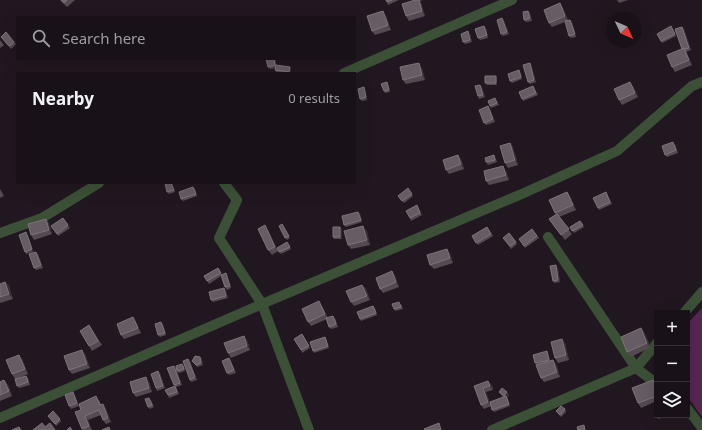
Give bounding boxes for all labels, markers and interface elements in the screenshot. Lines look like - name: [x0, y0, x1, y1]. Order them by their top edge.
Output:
- north arrow: [606, 12, 642, 48]
- search box: [16, 16, 356, 60]
- icon: search: [30, 27, 52, 49]
- text: Search here: [62, 28, 145, 48]
- text: Nearby: [32, 87, 94, 110]
- text: 0 results: [288, 89, 340, 107]
- map controls: [654, 310, 690, 418]
- button: +: [654, 310, 690, 346]
- button: −: [654, 346, 690, 382]
- button: layers: [654, 382, 690, 418]

